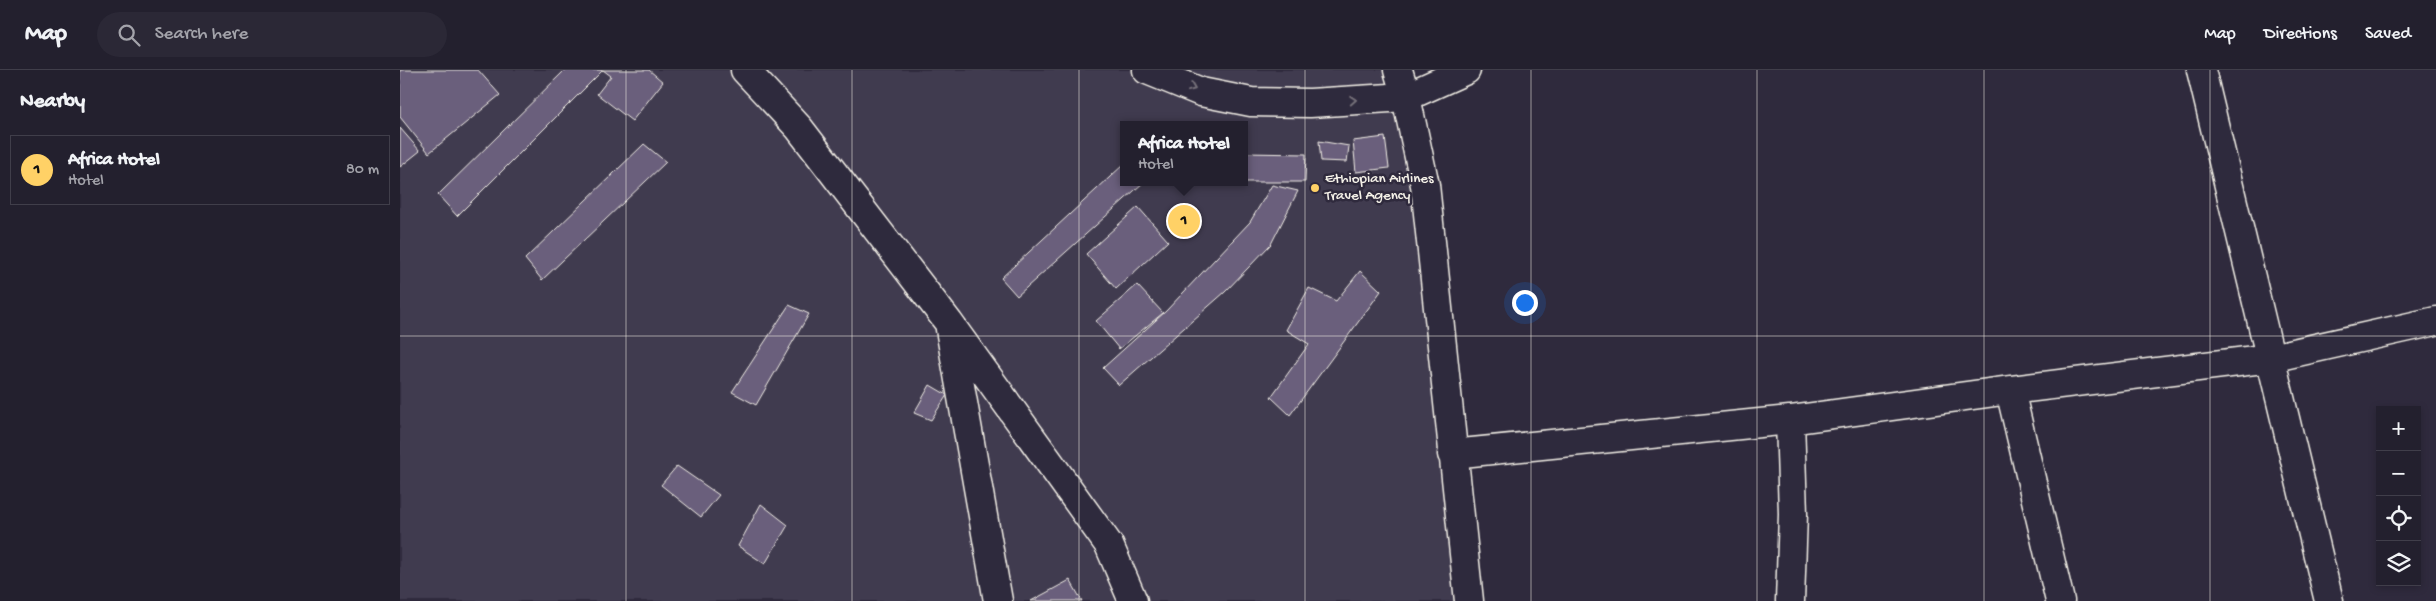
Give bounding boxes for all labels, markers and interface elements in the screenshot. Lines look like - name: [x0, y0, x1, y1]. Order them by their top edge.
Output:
- search box: [97, 12, 447, 57]
- text: Map: [25, 20, 67, 49]
- icon: search: [115, 21, 143, 49]
- text: Search here: [155, 23, 248, 46]
- text: Map: [2204, 24, 2236, 45]
- text: Directions: [2264, 24, 2337, 45]
- text: Saved: [2365, 24, 2411, 45]
- one-way arrow: [1187, 82, 1196, 93]
- text: Nearby: [20, 90, 85, 115]
- one-way arrow: [1349, 95, 1357, 106]
- popup: [1120, 121, 1248, 186]
- text: Africa Hotel: [1138, 133, 1230, 156]
- text: Africa Hotel: [68, 149, 160, 172]
- text: Hotel: [1138, 156, 1174, 175]
- text: 1: [34, 161, 40, 180]
- text: 80 m: [346, 161, 379, 180]
- place label: Ethiopian Airlines Travel Agency: [1324, 170, 1434, 205]
- text: Hotel: [68, 172, 104, 191]
- marker: Ethiopian Airlines Travel Agency: [1309, 182, 1321, 194]
- pin: 1: [1168, 202, 1200, 240]
- your location: [1512, 290, 1538, 316]
- map controls: [2376, 406, 2421, 586]
- button: +: [2376, 406, 2421, 451]
- button: −: [2376, 451, 2421, 496]
- button: locate: [2376, 496, 2421, 541]
- button: layers: [2376, 541, 2421, 586]

